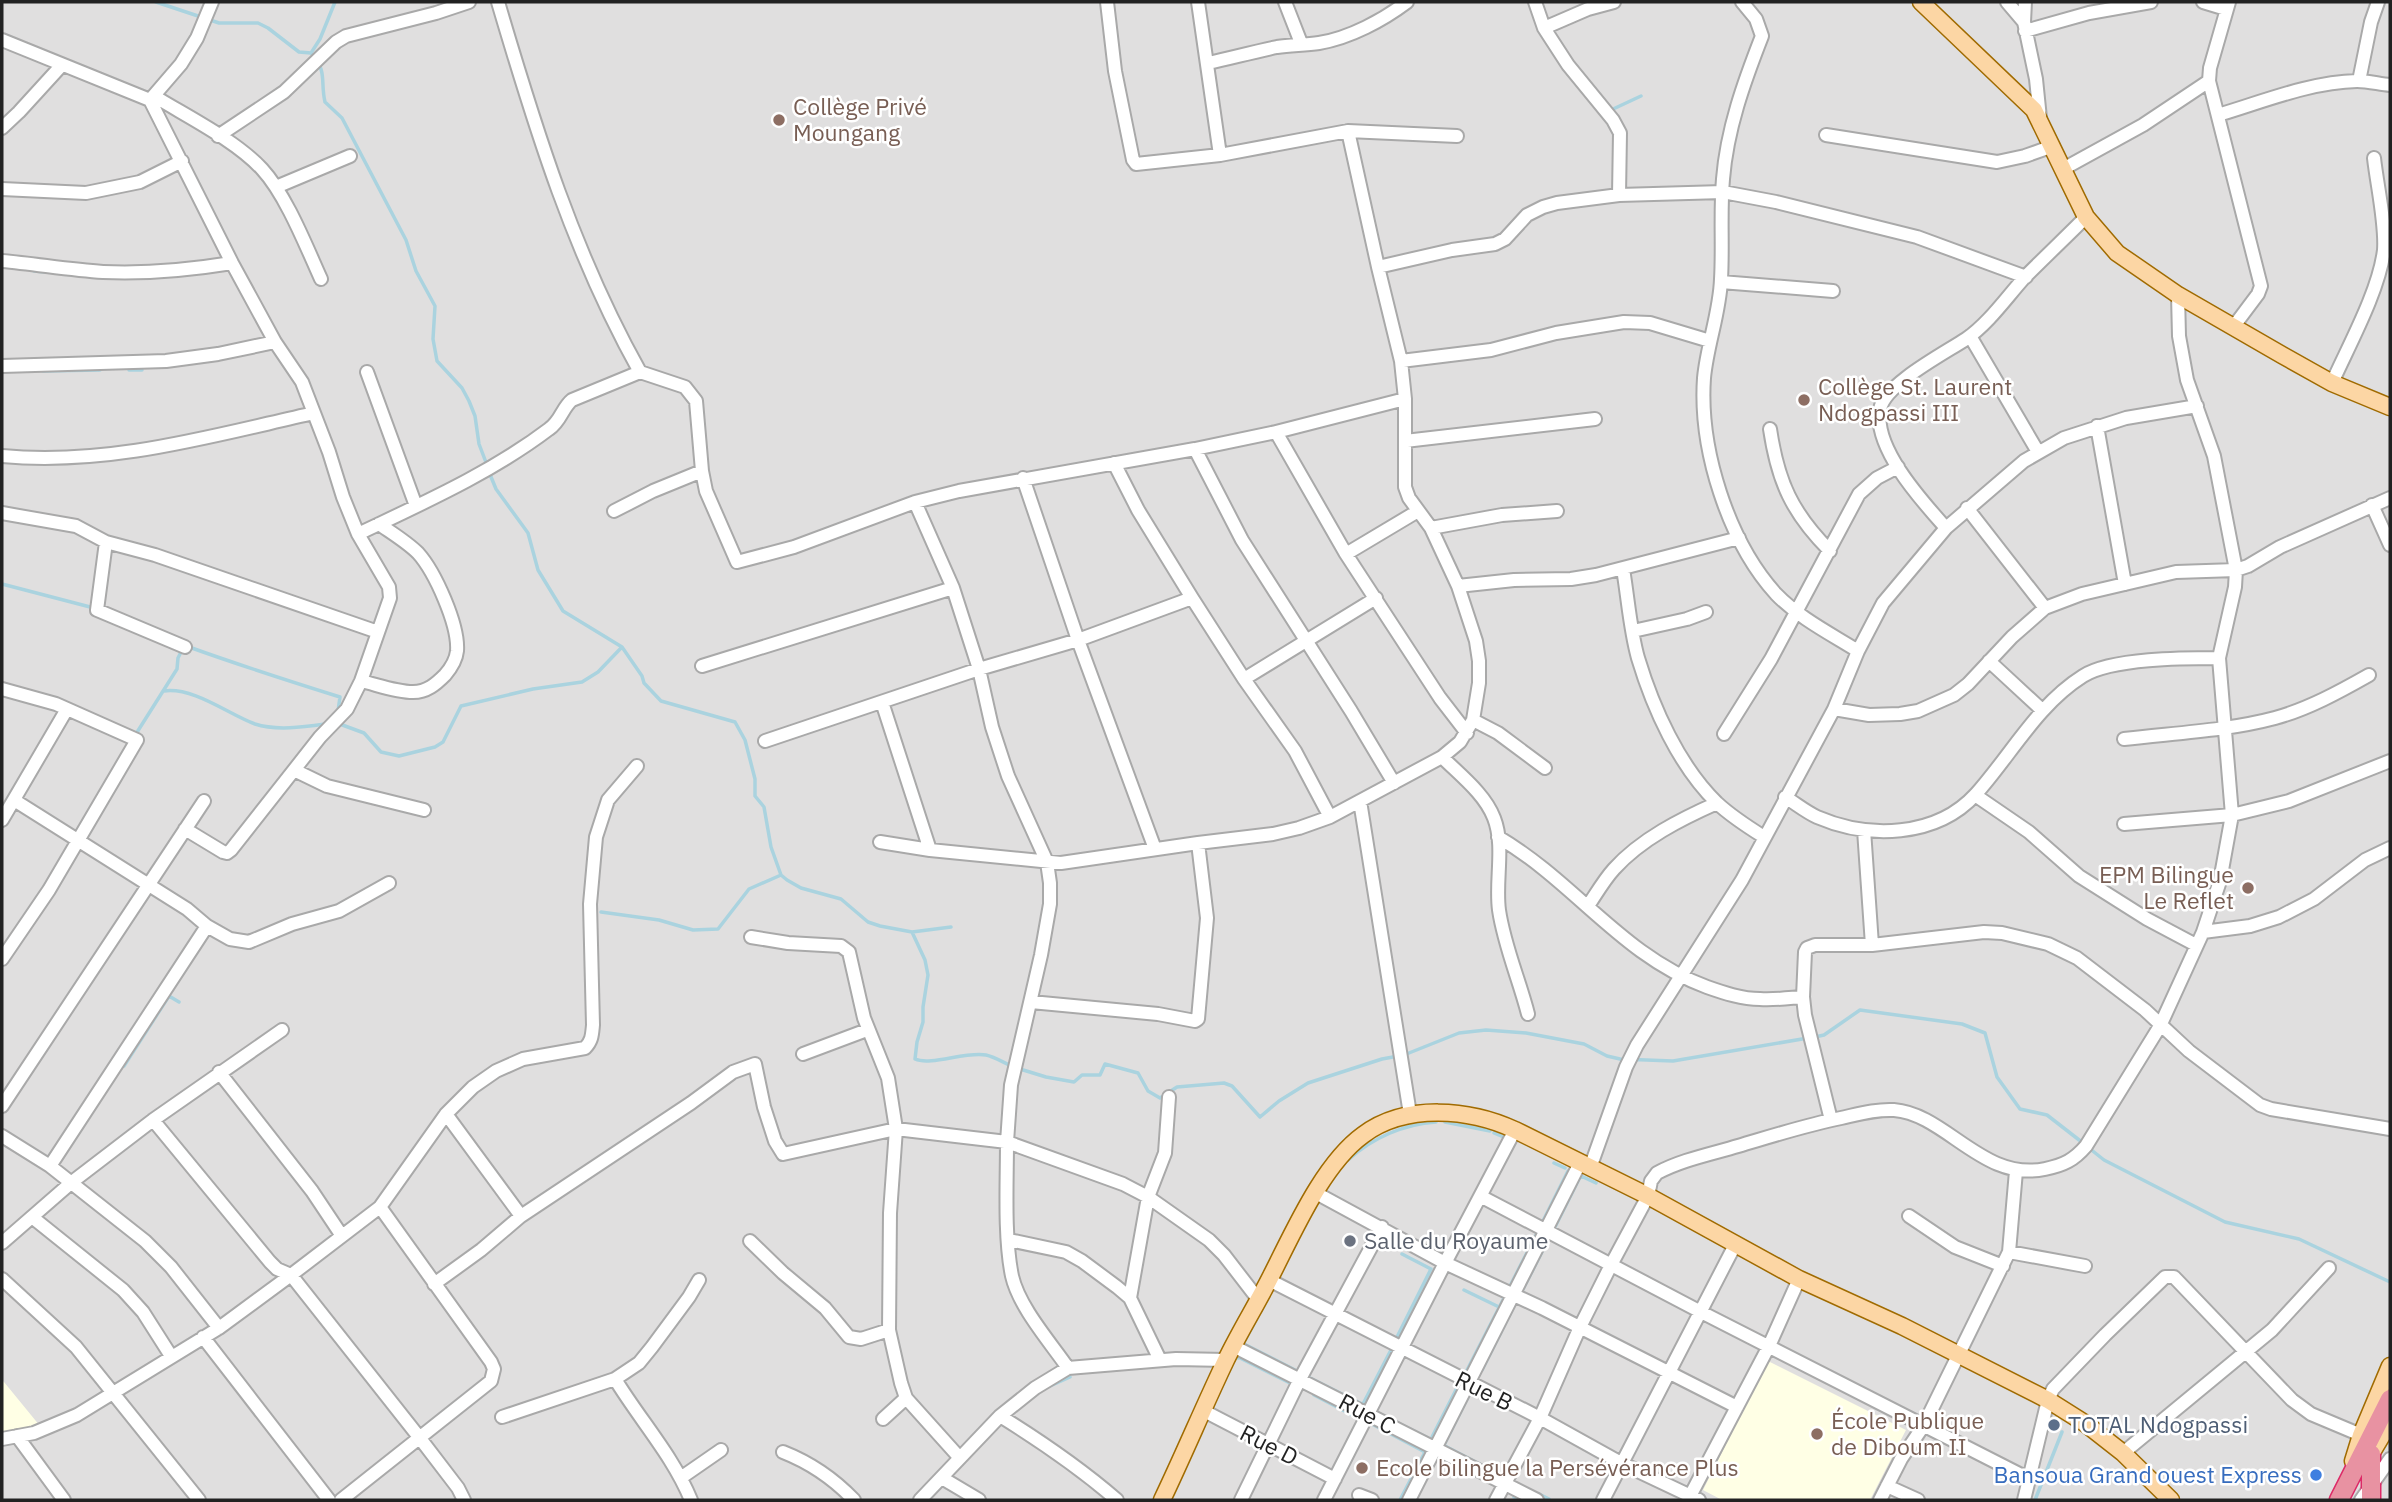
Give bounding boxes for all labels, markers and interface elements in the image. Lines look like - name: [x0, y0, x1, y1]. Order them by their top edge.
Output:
- place label: Collège Privé Moungang: [793, 91, 927, 147]
- marker: Collège Privé Moungang: [771, 112, 787, 128]
- place label: Collège St. Laurent Ndogpassi III: [1818, 371, 2012, 427]
- marker: Collège St. Laurent Ndogpassi III: [1796, 392, 1812, 408]
- place label: EPM Bilingue Le Reflet: [2099, 859, 2234, 915]
- marker: EPM Bilingue Le Reflet: [2240, 880, 2256, 896]
- place label: Salle du Royaume: [1364, 1225, 1548, 1255]
- marker: Salle du Royaume: [1342, 1233, 1358, 1249]
- street label: Rue B: [1451, 1363, 1518, 1417]
- street label: Rue C: [1334, 1386, 1401, 1440]
- place label: École Publique de Diboum II: [1831, 1405, 1984, 1461]
- place label: TOTAL Ndogpassi: [2068, 1409, 2248, 1439]
- street label: Rue D: [1235, 1417, 1304, 1471]
- marker: TOTAL Ndogpassi: [2046, 1417, 2062, 1433]
- marker: École Publique de Diboum II: [1809, 1426, 1825, 1442]
- place label: Ecole bilingue la Persévérance Plus: [1376, 1452, 1739, 1482]
- place label: Bansoua Grand ouest Express: [1994, 1459, 2302, 1489]
- marker: Ecole bilingue la Persévérance Plus: [1354, 1460, 1370, 1476]
- marker: Bansoua Grand ouest Express: [2308, 1467, 2324, 1483]

